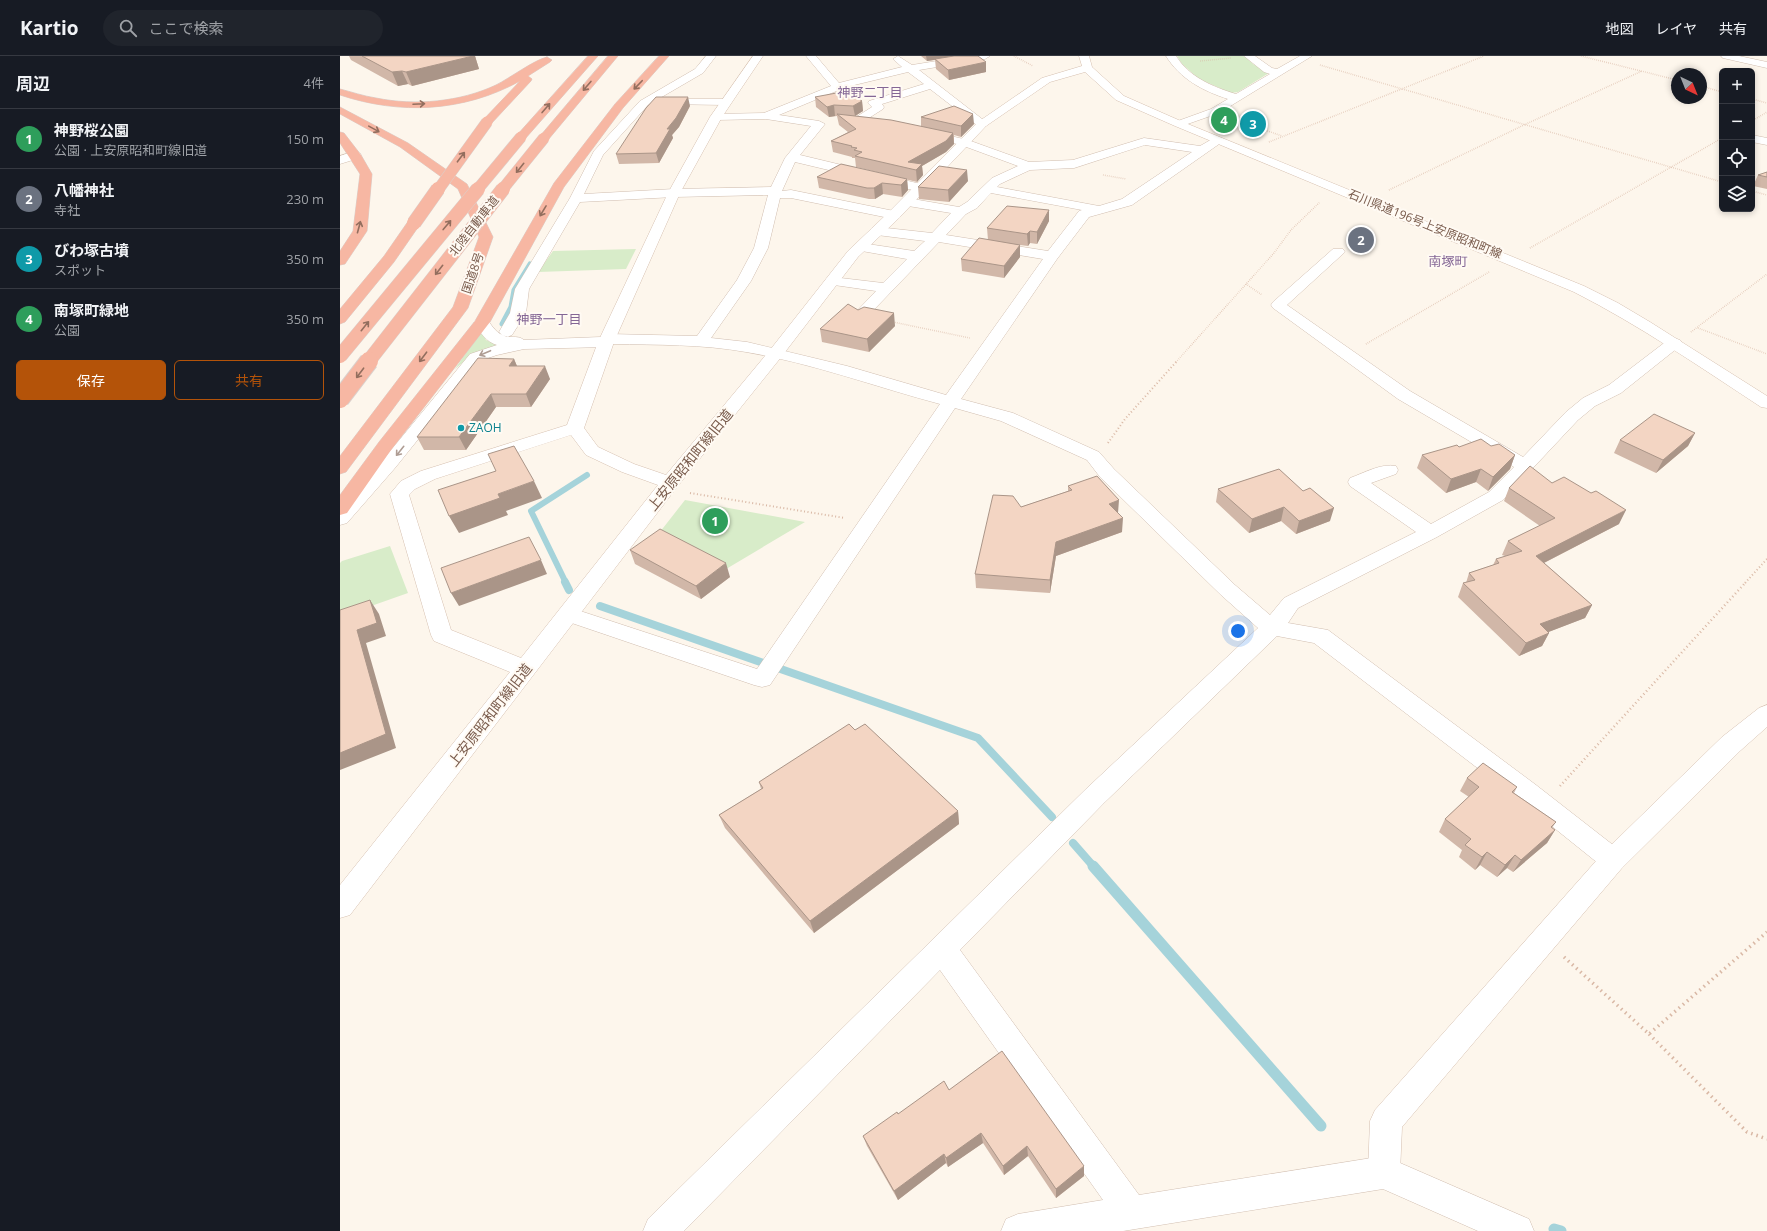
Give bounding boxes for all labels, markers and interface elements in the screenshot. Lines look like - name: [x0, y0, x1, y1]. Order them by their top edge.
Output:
- search box: [103, 10, 383, 46]
- text: Kartio: [20, 15, 79, 41]
- icon: search: [117, 17, 139, 39]
- text: ここで検索: [149, 18, 224, 38]
- text: 地図: [1605, 19, 1633, 38]
- text: レイヤ: [1655, 19, 1697, 38]
- text: 共有: [1719, 19, 1747, 38]
- north arrow: [1671, 68, 1707, 104]
- map controls: [1719, 68, 1755, 212]
- button: +: [1719, 68, 1755, 104]
- text: 周辺: [16, 72, 50, 95]
- text: 4件: [304, 74, 324, 92]
- one-way arrow: [583, 80, 592, 91]
- one-way arrow: [633, 80, 643, 90]
- district label: 神野二丁目: [837, 83, 903, 101]
- one-way arrow: [412, 101, 425, 108]
- one-way arrow: [541, 103, 551, 113]
- button: −: [1719, 104, 1755, 140]
- pin: 4: [1211, 105, 1237, 135]
- pin: 3: [1240, 109, 1266, 139]
- text: 神野桜公園: [54, 120, 129, 140]
- one-way arrow: [368, 125, 380, 133]
- text: 1: [25, 130, 33, 148]
- text: 150 m: [286, 130, 324, 148]
- button: locate: [1719, 140, 1755, 176]
- text: 公園 · 上安原昭和町線旧道: [54, 141, 207, 159]
- one-way arrow: [456, 151, 465, 162]
- one-way arrow: [515, 163, 524, 174]
- button: layers: [1719, 176, 1755, 212]
- text: 八幡神社: [54, 180, 114, 200]
- street label: 石川県道196号上安原昭和町線: [1346, 185, 1505, 262]
- text: 2: [25, 190, 33, 208]
- text: 230 m: [286, 190, 324, 208]
- street label: 北陸自動車道: [445, 192, 502, 259]
- text: 寺社: [54, 201, 80, 219]
- one-way arrow: [539, 205, 547, 216]
- one-way arrow: [442, 220, 451, 231]
- one-way arrow: [356, 221, 363, 234]
- pin: 2: [1348, 225, 1374, 255]
- text: びわ塚古墳: [54, 240, 129, 260]
- text: 3: [25, 250, 33, 268]
- text: 350 m: [286, 250, 324, 268]
- street label: 国道8号: [458, 250, 488, 296]
- district label: 南塚町: [1428, 252, 1468, 270]
- text: スポット: [54, 261, 106, 279]
- one-way arrow: [435, 265, 444, 276]
- text: 南塚町緑地: [54, 300, 129, 320]
- text: 4: [25, 310, 33, 328]
- text: 350 m: [286, 310, 324, 328]
- district label: 神野一丁目: [516, 310, 582, 328]
- text: 公園: [54, 321, 80, 339]
- one-way arrow: [360, 321, 369, 331]
- one-way arrow: [479, 350, 491, 357]
- one-way arrow: [419, 351, 427, 362]
- button: 保存: [16, 360, 166, 400]
- button: 共有: [174, 360, 324, 400]
- one-way arrow: [355, 367, 364, 378]
- street label: 上安原昭和町線旧道: [643, 405, 737, 515]
- place label: ZAOH: [469, 419, 502, 436]
- marker: ZAOH: [456, 423, 466, 433]
- one-way arrow: [396, 445, 405, 456]
- pin: 1: [702, 506, 728, 536]
- your location: [1228, 621, 1248, 641]
- street label: 上安原昭和町線旧道: [443, 659, 536, 770]

